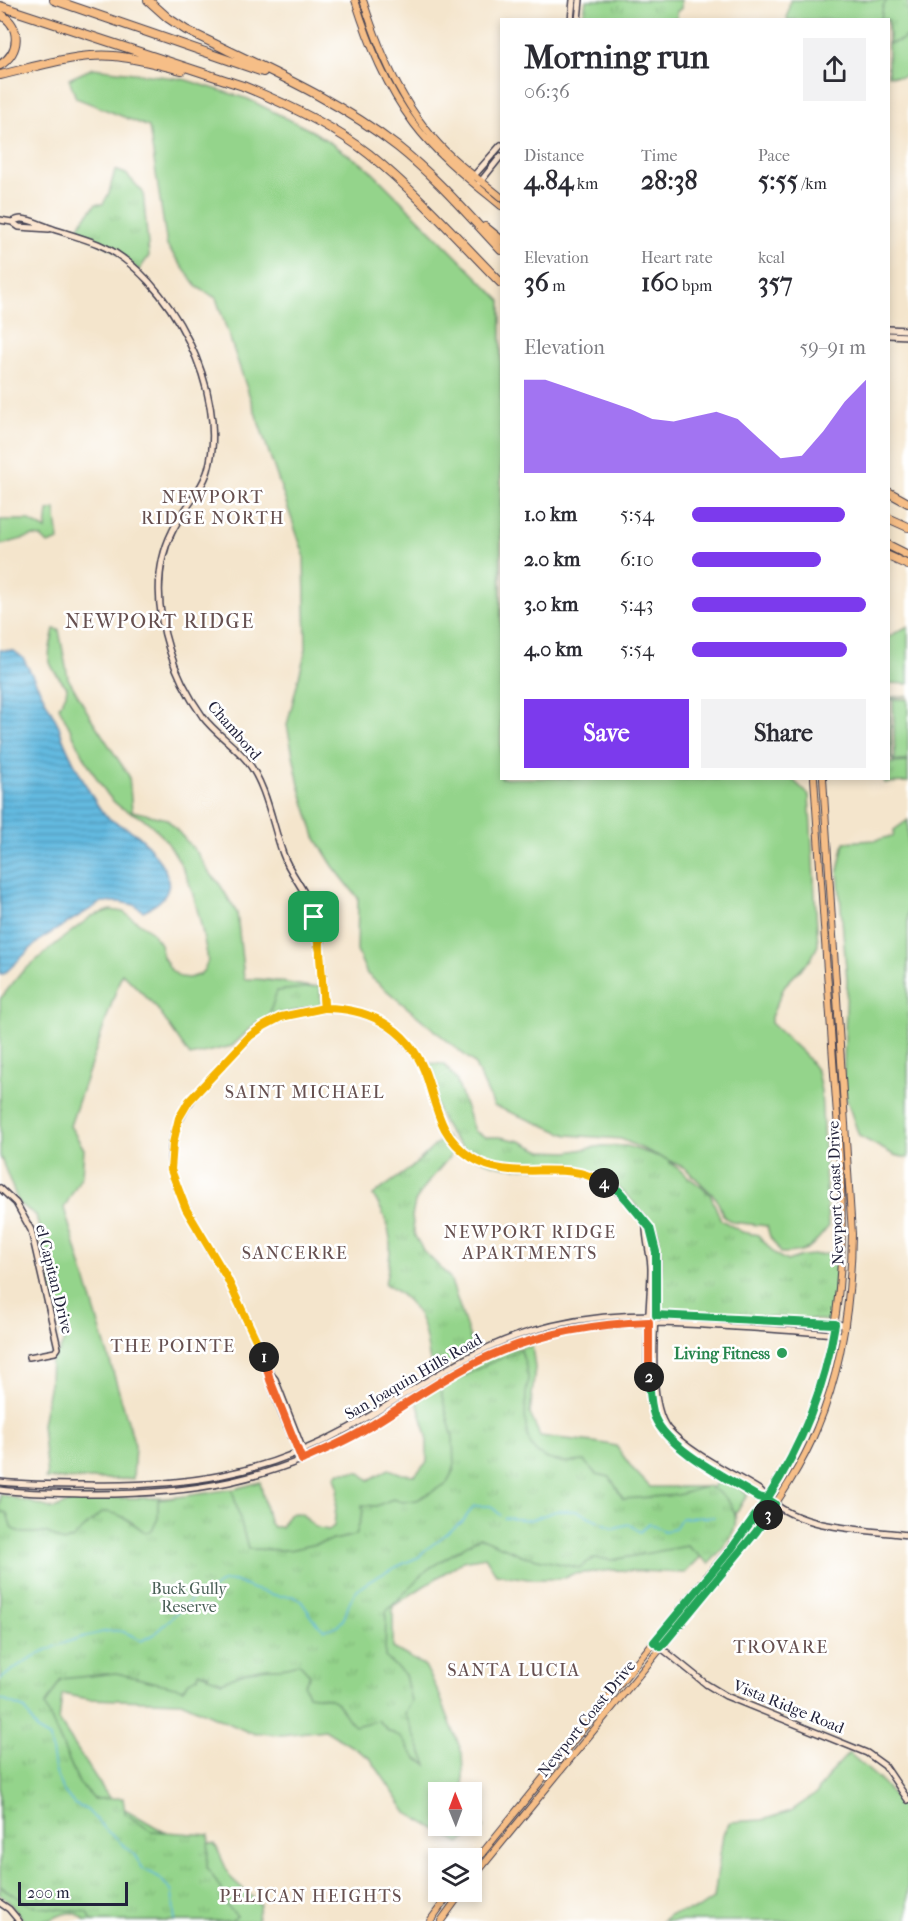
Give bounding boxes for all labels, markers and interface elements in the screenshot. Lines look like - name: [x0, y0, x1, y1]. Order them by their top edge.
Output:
- text: Morning run: [524, 38, 709, 77]
- button: share: [803, 38, 866, 101]
- text: 06:36: [524, 80, 570, 103]
- text: Distance: [524, 146, 584, 165]
- text: Time: [641, 146, 677, 165]
- text: Pace: [758, 146, 790, 165]
- text: 4.84: [524, 165, 573, 196]
- text: 28:38: [641, 165, 697, 196]
- text: 5:55: [758, 165, 798, 196]
- text: km: [573, 174, 598, 193]
- text: /km: [798, 174, 827, 193]
- text: Elevation: [524, 248, 589, 267]
- text: Heart rate: [641, 248, 713, 267]
- text: kcal: [758, 248, 785, 267]
- text: 36: [524, 267, 549, 298]
- text: 160: [641, 267, 679, 298]
- text: 357: [758, 267, 792, 298]
- text: m: [549, 276, 565, 295]
- text: bpm: [679, 276, 712, 295]
- text: Elevation: [524, 336, 605, 359]
- text: 59–91 m: [800, 336, 866, 359]
- district label: NEWPORT RIDGE NORTH: [141, 487, 285, 529]
- text: 1.0 km: [524, 503, 577, 526]
- text: 5:54: [620, 503, 654, 526]
- text: 2.0 km: [524, 548, 580, 571]
- text: 6:10: [620, 548, 654, 571]
- text: 3.0 km: [524, 593, 578, 616]
- text: 5:43: [620, 593, 654, 616]
- district label: NEWPORT RIDGE: [65, 610, 255, 633]
- text: 4.0 km: [524, 638, 582, 661]
- text: 5:54: [620, 638, 654, 661]
- street label: Chambord: [204, 697, 266, 764]
- button: Save: [524, 699, 689, 768]
- button: Share: [701, 699, 866, 768]
- pin: [288, 891, 339, 942]
- icon: arrive: [297, 900, 330, 933]
- district label: SAINT MICHAEL: [225, 1082, 385, 1103]
- street label: Newport Coast Drive: [823, 1120, 848, 1266]
- pin: 4: [589, 1168, 619, 1198]
- text: 4: [599, 1173, 609, 1192]
- street label: el Capitan Drive: [32, 1222, 77, 1336]
- district label: NEWPORT RIDGE APARTMENTS: [444, 1222, 616, 1264]
- district label: SANCERRE: [242, 1243, 348, 1264]
- street label: San Joaquin Hills Road: [341, 1329, 486, 1424]
- district label: THE POINTE: [111, 1336, 235, 1357]
- pin: 1: [249, 1342, 279, 1372]
- place label: Living Fitness: [674, 1344, 770, 1364]
- marker: Living Fitness: [775, 1346, 789, 1360]
- text: 1: [261, 1347, 267, 1366]
- pin: 2: [634, 1362, 664, 1392]
- text: 2: [645, 1367, 653, 1386]
- pin: 3: [753, 1500, 783, 1530]
- text: 3: [765, 1505, 771, 1524]
- park label: Buck Gully Reserve: [151, 1579, 227, 1616]
- district label: TROVARE: [733, 1637, 829, 1658]
- street label: Newport Coast Drive: [533, 1656, 639, 1781]
- district label: SANTA LUCIA: [447, 1660, 581, 1681]
- street label: Vista Ridge Road: [730, 1675, 847, 1737]
- north arrow: [428, 1782, 482, 1836]
- map controls: [428, 1782, 482, 1902]
- button: layers: [428, 1848, 482, 1902]
- scale bar: [18, 1879, 128, 1906]
- text: 200 m: [27, 1883, 70, 1902]
- district label: PELICAN HEIGHTS: [219, 1886, 403, 1907]

